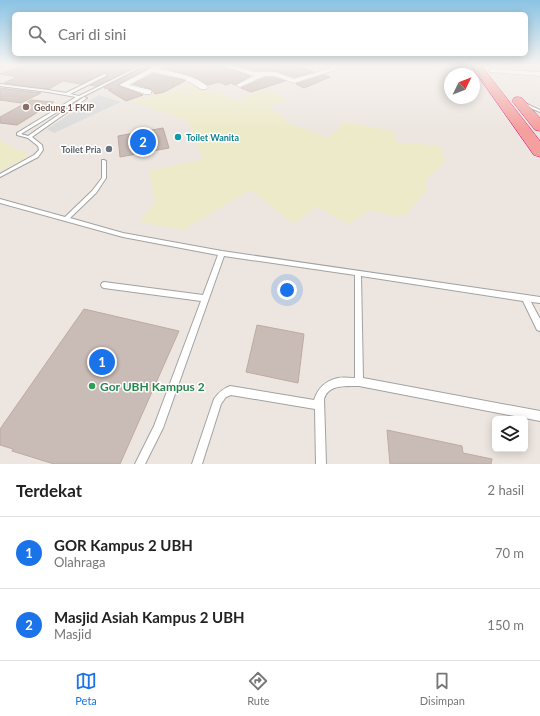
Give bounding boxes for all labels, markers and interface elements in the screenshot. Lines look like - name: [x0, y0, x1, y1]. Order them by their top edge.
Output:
- search box: [12, 12, 528, 56]
- icon: search: [26, 23, 48, 45]
- text: Cari di sini: [58, 25, 126, 43]
- north arrow: [444, 68, 480, 104]
- marker: Gedung 1 FKIP: [21, 102, 31, 112]
- place label: Gedung 1 FKIP: [34, 102, 95, 113]
- pin: 2: [130, 127, 156, 157]
- marker: Toilet Wanita: [173, 132, 183, 142]
- place label: Toilet Wanita: [186, 132, 239, 143]
- place label: Toilet Pria: [61, 144, 101, 155]
- marker: Toilet Pria: [104, 144, 114, 154]
- your location: [277, 280, 297, 300]
- pin: 1: [89, 347, 115, 377]
- place label: Gor UBH Kampus 2: [100, 379, 205, 394]
- marker: Gor UBH Kampus 2: [87, 381, 97, 391]
- map controls: [492, 416, 528, 452]
- button: layers: [492, 416, 528, 452]
- text: Terdekat: [16, 480, 82, 501]
- text: 2 hasil: [488, 482, 524, 498]
- text: GOR Kampus 2 UBH: [54, 536, 193, 554]
- text: 1: [25, 545, 33, 561]
- text: 70 m: [495, 545, 524, 561]
- text: Olahraga: [54, 554, 105, 570]
- text: Masjid Asiah Kampus 2 UBH: [54, 608, 245, 626]
- text: 2: [25, 617, 33, 633]
- text: 150 m: [487, 617, 524, 633]
- text: Masjid: [54, 626, 92, 642]
- tab: Peta: [75, 670, 97, 707]
- tab: Rute: [247, 670, 270, 707]
- tab: Disimpan: [420, 670, 465, 707]

